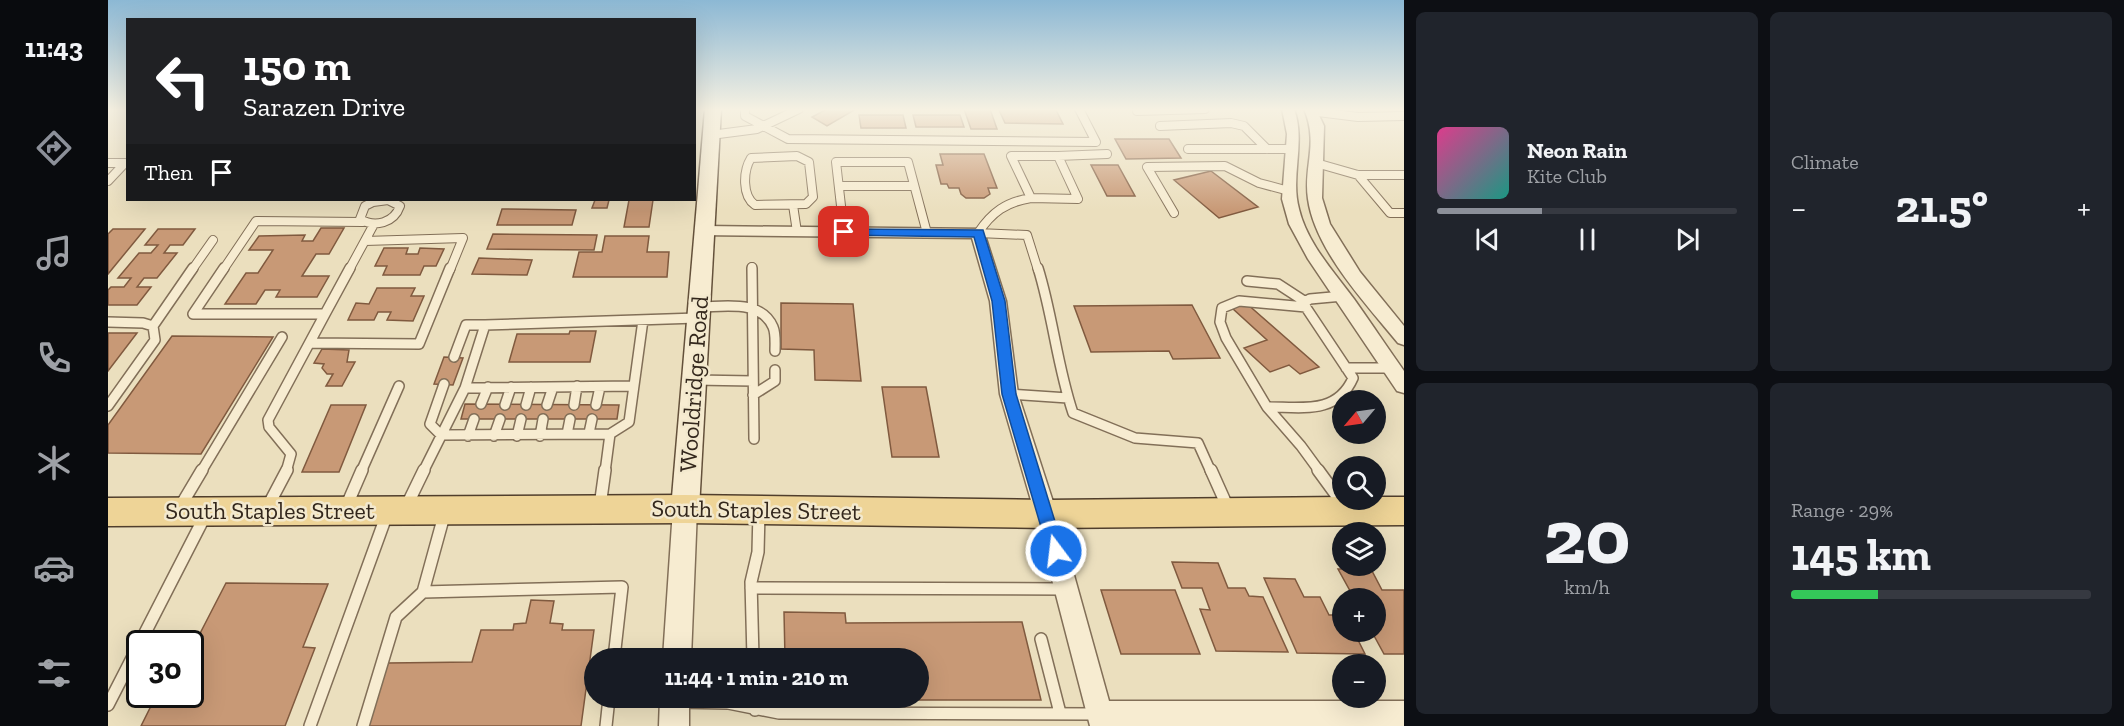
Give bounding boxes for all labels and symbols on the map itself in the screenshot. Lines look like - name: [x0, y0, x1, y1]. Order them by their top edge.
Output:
- pin: [818, 206, 869, 257]
- street label: Wooldridge Road: [673, 295, 714, 473]
- north arrow: [1332, 390, 1386, 444]
- street label: South Staples Street: [651, 493, 861, 526]
- street label: South Staples Street: [165, 496, 375, 525]
- position arrow: [1024, 519, 1088, 583]
- speed limit sign: 30: [126, 630, 204, 708]

